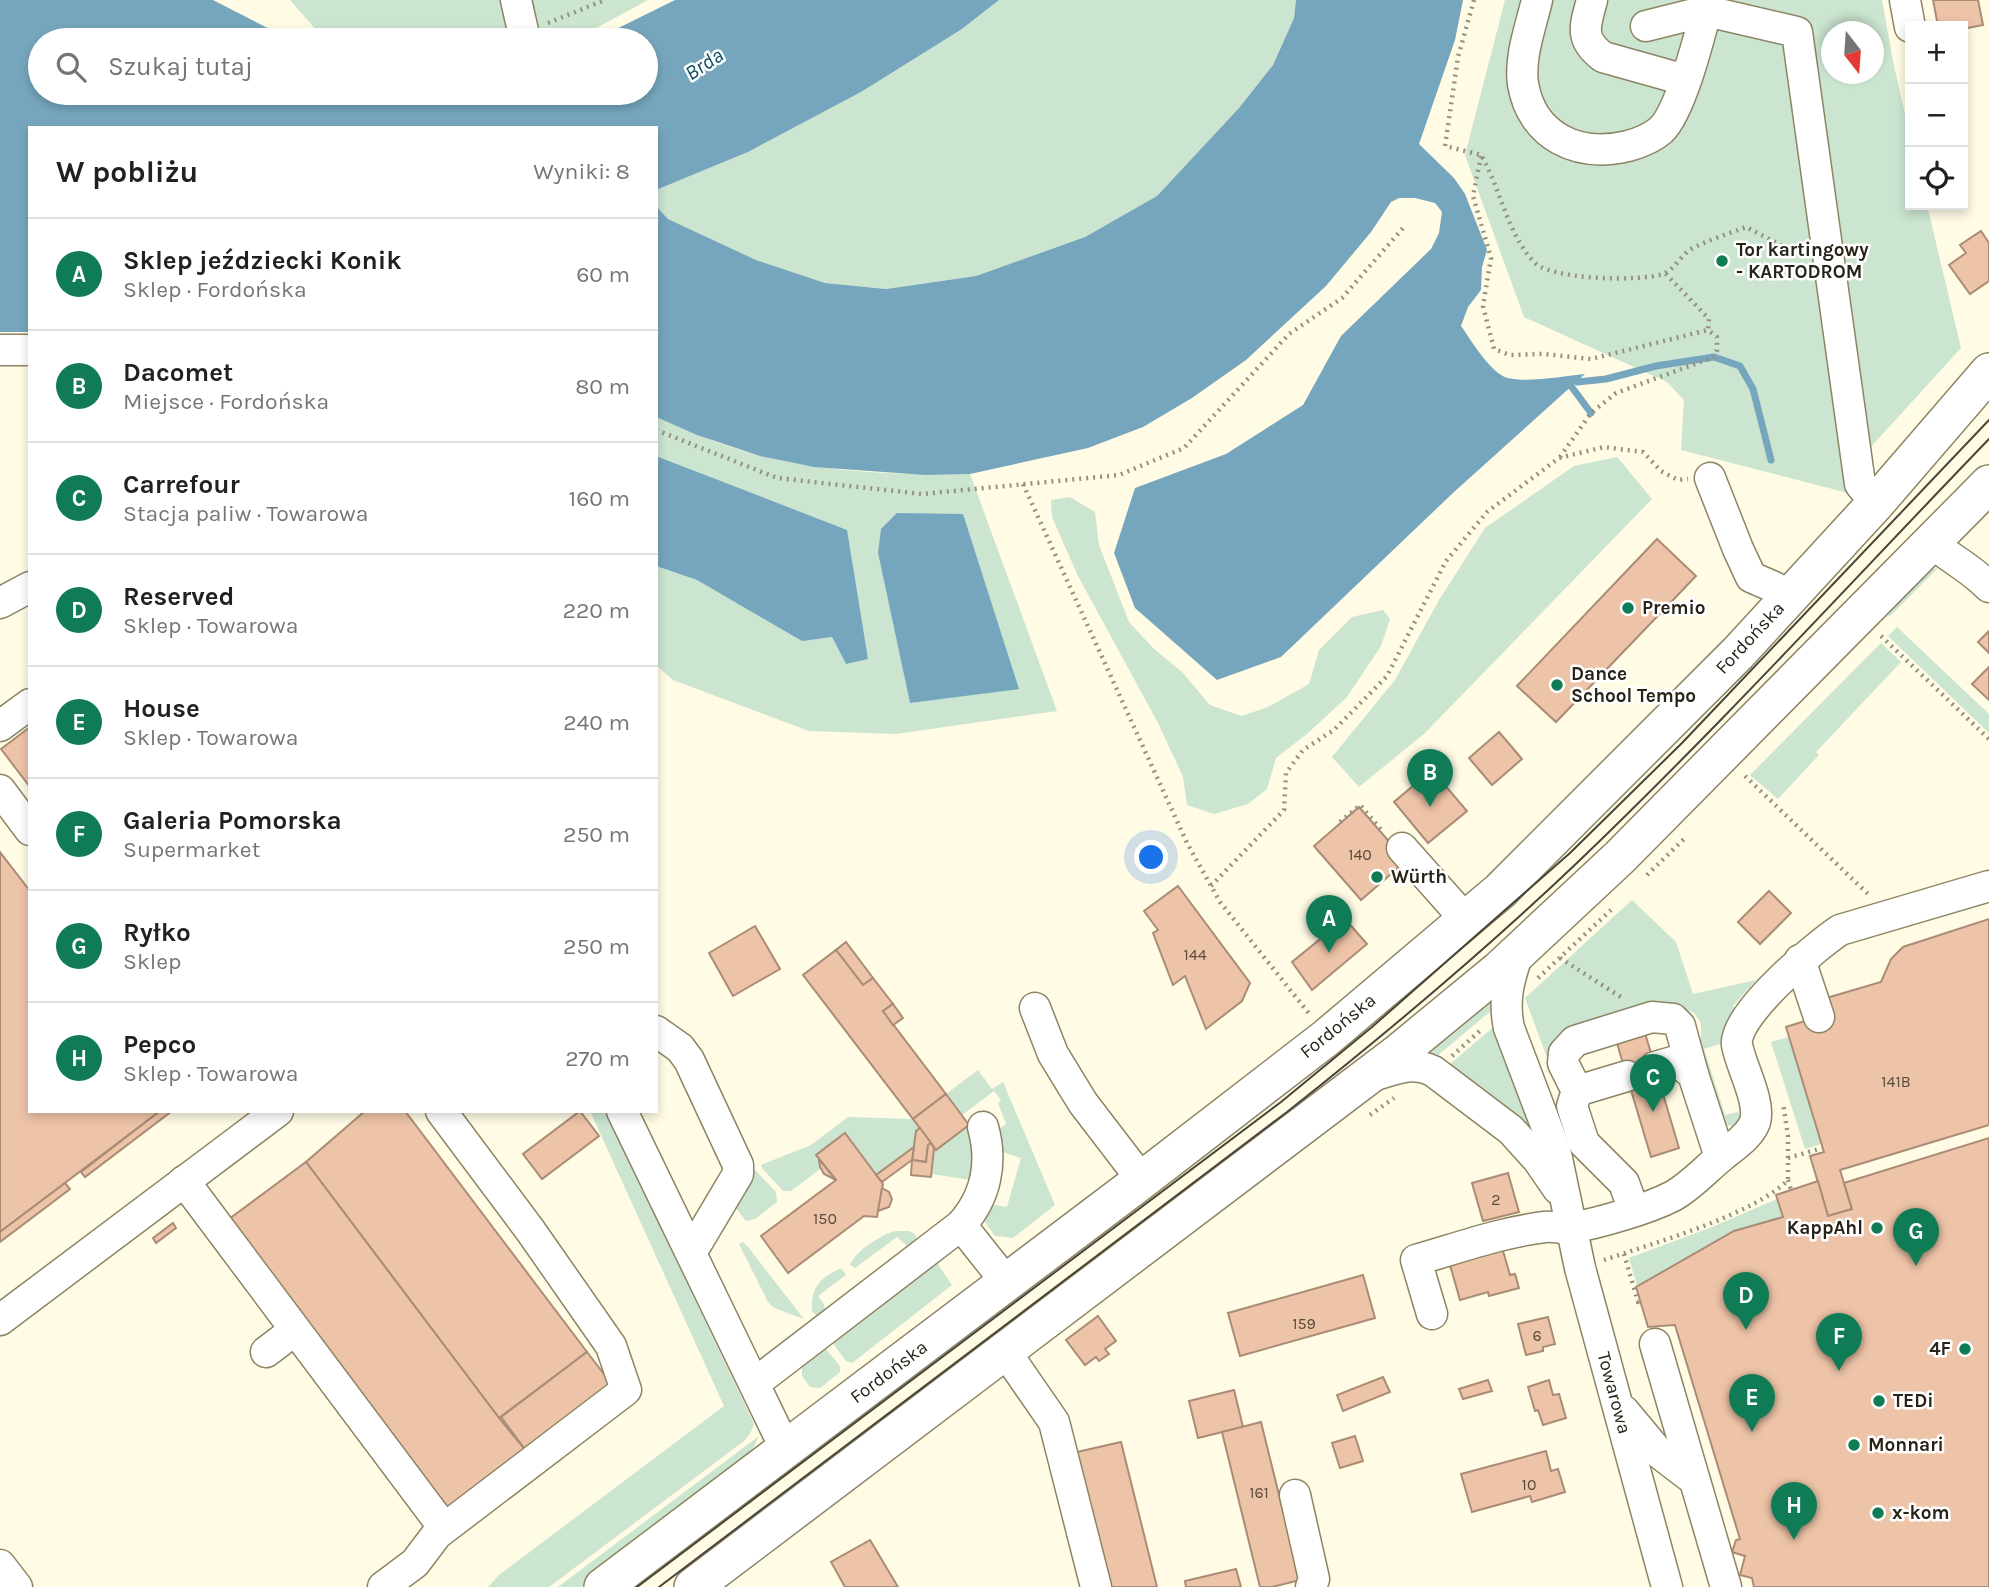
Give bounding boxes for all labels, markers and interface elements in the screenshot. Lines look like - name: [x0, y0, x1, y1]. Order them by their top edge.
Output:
- north arrow: [1821, 21, 1884, 84]
- map controls: [1905, 21, 1968, 210]
- button: +: [1905, 21, 1968, 84]
- search box: [28, 28, 658, 105]
- water label: Brda: [680, 43, 728, 85]
- icon: search: [52, 48, 90, 86]
- text: Szukaj tutaj: [108, 51, 253, 82]
- button: −: [1905, 84, 1968, 147]
- button: locate: [1905, 147, 1968, 210]
- text: W pobliżu: [56, 154, 198, 190]
- text: Wyniki: 8: [533, 158, 630, 185]
- place label: Tor kartingowy - KARTODROM: [1736, 239, 1869, 283]
- text: Sklep jeździecki Konik: [123, 245, 402, 276]
- marker: Tor kartingowy - KARTODROM: [1714, 253, 1730, 269]
- text: A: [72, 261, 86, 288]
- text: 60 m: [576, 261, 630, 288]
- text: Sklep · Fordońska: [123, 276, 307, 303]
- text: Dacomet: [123, 357, 233, 388]
- text: B: [72, 373, 86, 400]
- text: 80 m: [575, 373, 630, 400]
- text: Miejsce · Fordońska: [123, 388, 329, 415]
- text: Carrefour: [123, 469, 240, 500]
- text: C: [72, 485, 86, 512]
- text: 160 m: [569, 485, 630, 512]
- text: Stacja paliw · Towarowa: [123, 500, 368, 527]
- text: Reserved: [123, 581, 234, 612]
- text: D: [71, 597, 87, 624]
- text: 220 m: [563, 597, 630, 624]
- place label: Premio: [1642, 597, 1706, 619]
- street label: Fordońska: [1711, 597, 1789, 679]
- marker: Premio: [1620, 600, 1636, 616]
- text: Sklep · Towarowa: [123, 612, 298, 639]
- place label: Dance School Tempo: [1571, 663, 1696, 707]
- marker: Dance School Tempo: [1549, 677, 1565, 693]
- text: House: [123, 693, 200, 724]
- text: E: [72, 709, 86, 736]
- text: 240 m: [563, 709, 630, 736]
- text: Sklep · Towarowa: [123, 724, 298, 751]
- pin: B: [1407, 749, 1453, 807]
- text: Galeria Pomorska: [123, 805, 342, 836]
- text: F: [73, 821, 85, 848]
- text: 250 m: [563, 821, 630, 848]
- text: Supermarket: [123, 836, 260, 863]
- your location: [1134, 840, 1168, 874]
- house number: 140: [1348, 845, 1372, 864]
- place label: Würth: [1391, 866, 1447, 888]
- marker: Würth: [1369, 869, 1385, 885]
- pin: A: [1306, 895, 1352, 953]
- text: Ryłko: [123, 917, 191, 948]
- text: G: [71, 933, 87, 960]
- text: 250 m: [563, 933, 630, 960]
- house number: 144: [1183, 945, 1207, 964]
- text: Sklep: [123, 948, 182, 975]
- street label: Fordońska: [1296, 989, 1380, 1063]
- text: Pepco: [123, 1029, 196, 1060]
- text: H: [71, 1045, 87, 1072]
- text: 270 m: [565, 1045, 630, 1072]
- pin: C: [1630, 1054, 1676, 1112]
- text: Sklep · Towarowa: [123, 1060, 298, 1087]
- house number: 141B: [1881, 1072, 1911, 1091]
- house number: 2: [1491, 1190, 1501, 1209]
- pin: G: [1893, 1208, 1939, 1266]
- house number: 150: [813, 1209, 837, 1228]
- place label: KappAhl: [1787, 1217, 1863, 1239]
- marker: KappAhl: [1869, 1220, 1885, 1236]
- pin: D: [1723, 1272, 1769, 1330]
- pin: F: [1816, 1313, 1862, 1371]
- house number: 159: [1292, 1314, 1316, 1333]
- house number: 6: [1532, 1326, 1542, 1345]
- street label: Fordońska: [846, 1336, 932, 1408]
- place label: 4F: [1929, 1338, 1951, 1360]
- marker: 4F: [1957, 1341, 1973, 1357]
- street label: Towarowa: [1592, 1350, 1636, 1436]
- pin: E: [1729, 1374, 1775, 1432]
- place label: TEDi: [1893, 1390, 1934, 1412]
- marker: TEDi: [1871, 1393, 1887, 1409]
- place label: Monnari: [1868, 1434, 1944, 1456]
- marker: Monnari: [1846, 1437, 1862, 1453]
- house number: 10: [1522, 1475, 1536, 1494]
- pin: H: [1771, 1482, 1817, 1540]
- house number: 161: [1249, 1483, 1269, 1502]
- place label: x-kom: [1892, 1502, 1950, 1524]
- marker: x-kom: [1870, 1505, 1886, 1521]

